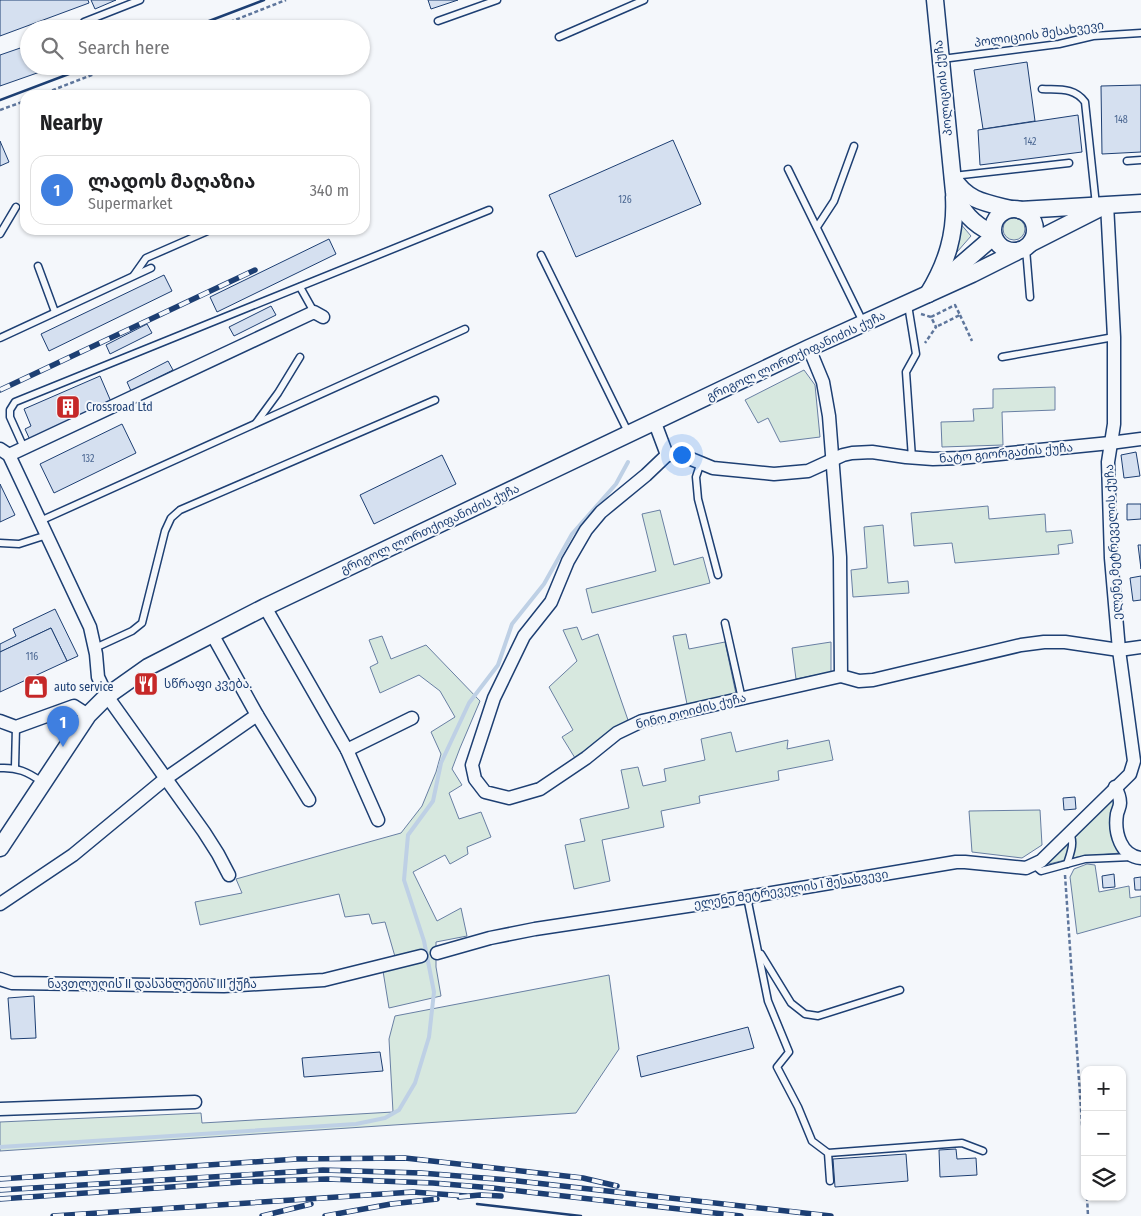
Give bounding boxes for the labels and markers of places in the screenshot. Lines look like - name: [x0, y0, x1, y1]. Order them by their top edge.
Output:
- building icon: Crossroad Ltd: [55, 394, 81, 420]
- place label: Crossroad Ltd: [86, 400, 153, 414]
- restaurant icon: სწრაფი კვება.: [133, 671, 159, 697]
- shop icon: auto service: [23, 674, 49, 700]
- place label: სწრაფი კვება.: [164, 677, 252, 691]
- place label: auto service: [54, 680, 114, 694]
- pin: 1: [47, 706, 79, 747]

